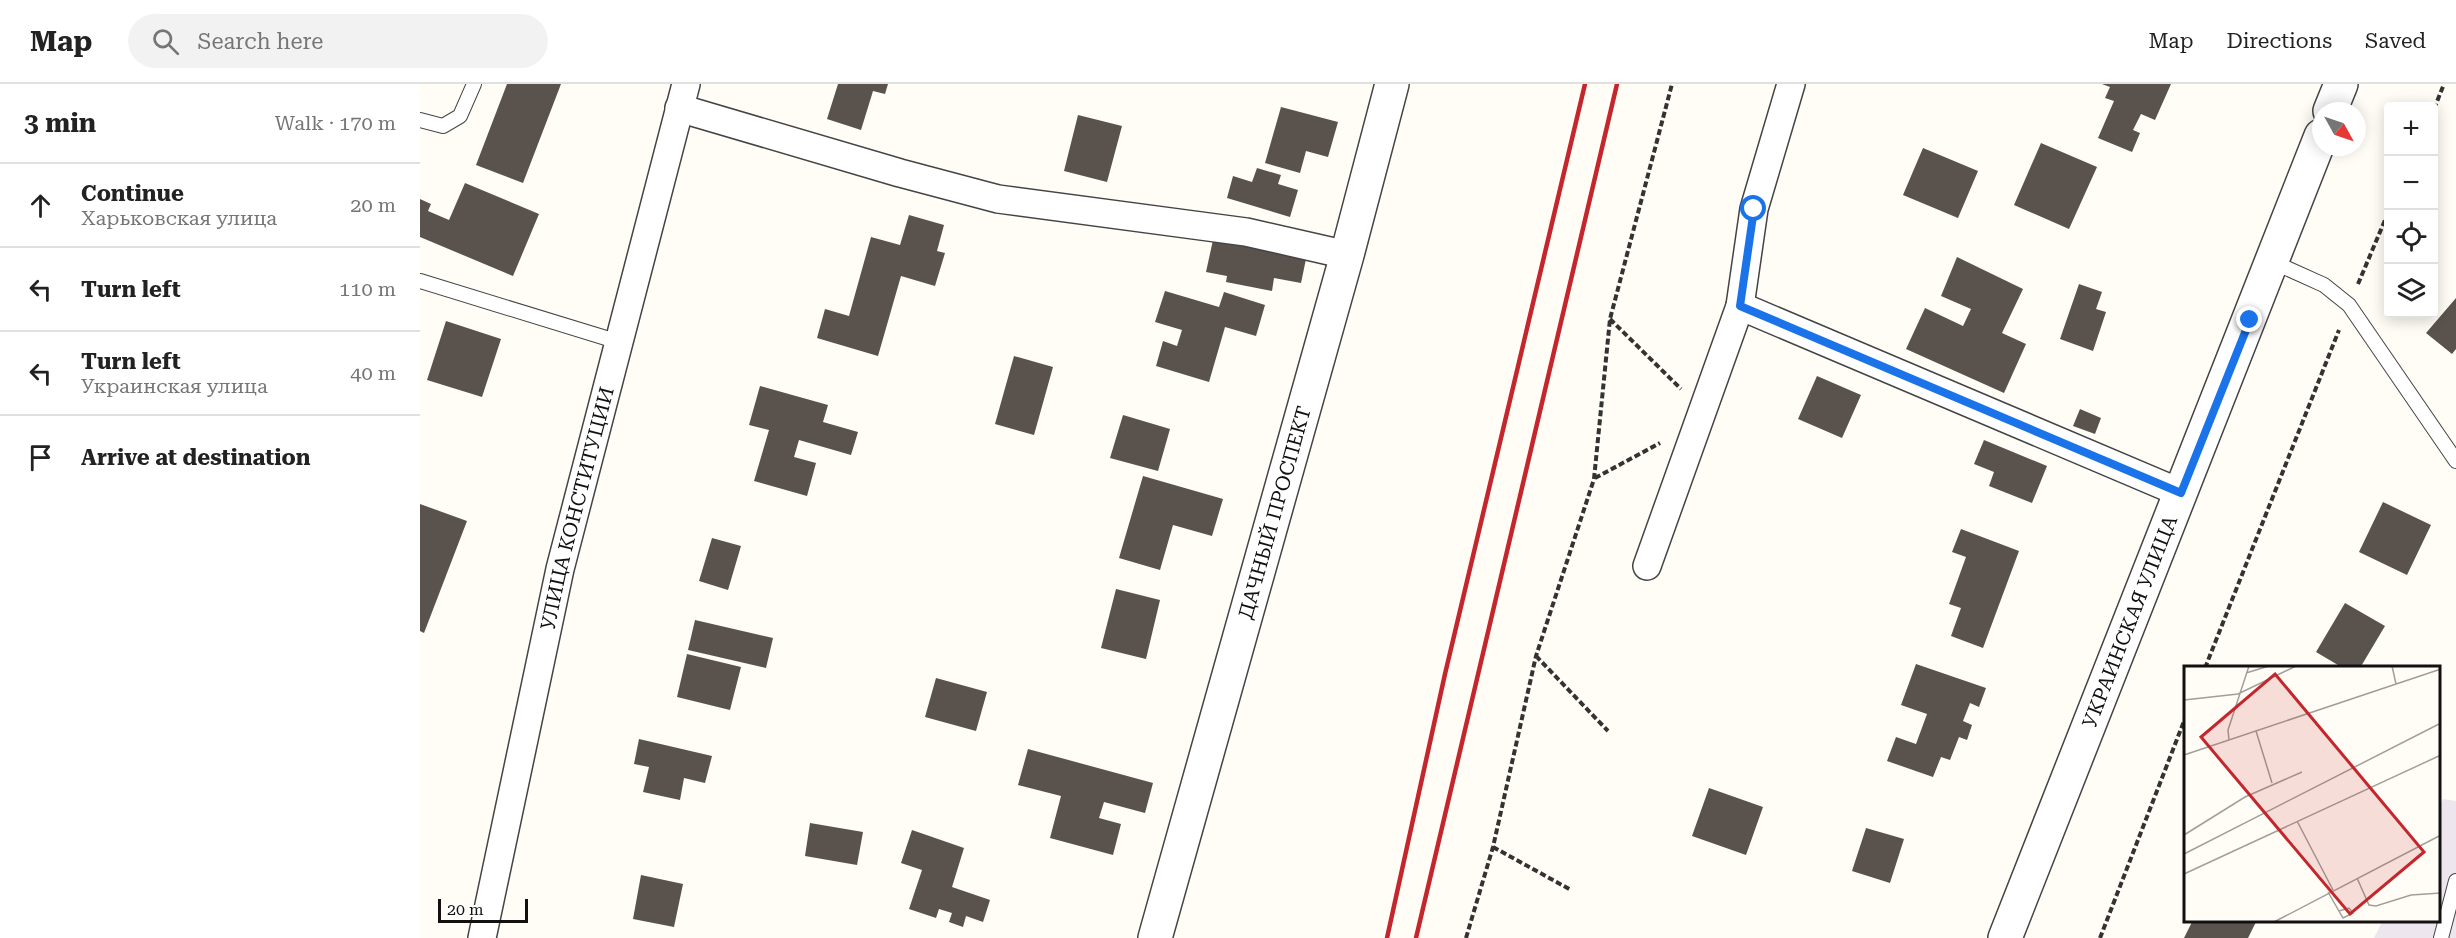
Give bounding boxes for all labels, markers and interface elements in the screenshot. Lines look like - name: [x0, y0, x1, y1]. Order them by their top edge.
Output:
- search box: [128, 14, 548, 68]
- text: Map: [30, 25, 92, 58]
- icon: search: [149, 25, 182, 58]
- text: Search here: [197, 29, 323, 54]
- text: Map: [2149, 29, 2193, 53]
- text: Directions: [2226, 29, 2332, 53]
- text: Saved: [2365, 29, 2426, 53]
- north arrow: [2312, 102, 2366, 156]
- map controls: [2384, 102, 2438, 318]
- button: +: [2384, 102, 2438, 156]
- text: 3 min: [24, 108, 96, 138]
- text: Walk · 170 m: [275, 111, 396, 135]
- button: −: [2384, 156, 2438, 210]
- text: Continue: [81, 181, 184, 206]
- icon: ahead: [24, 189, 57, 222]
- text: 20 m: [350, 193, 396, 217]
- route start: [1740, 195, 1766, 221]
- text: Харьковская улица: [81, 206, 277, 230]
- button: locate: [2384, 210, 2438, 264]
- button: layers: [2384, 264, 2438, 318]
- icon: left: [24, 273, 57, 306]
- text: Turn left: [81, 277, 181, 302]
- text: 110 m: [339, 277, 396, 301]
- route end: [2236, 306, 2262, 332]
- text: Turn left: [81, 349, 181, 374]
- icon: left: [24, 357, 57, 390]
- text: 40 m: [350, 361, 396, 385]
- text: Украинская улица: [81, 374, 268, 398]
- street label: УЛИЦА КОНСТИТУЦИИ: [535, 384, 619, 632]
- street label: ДАЧНЫЙ ПРОСПЕКТ: [1233, 403, 1316, 622]
- icon: arrive: [24, 441, 57, 474]
- text: Arrive at destination: [81, 445, 310, 470]
- street label: УКРАИНСКАЯ УЛИЦА: [2077, 512, 2182, 731]
- inset map: [2184, 666, 2441, 923]
- scale bar: [438, 896, 528, 924]
- text: 20 m: [447, 900, 484, 919]

